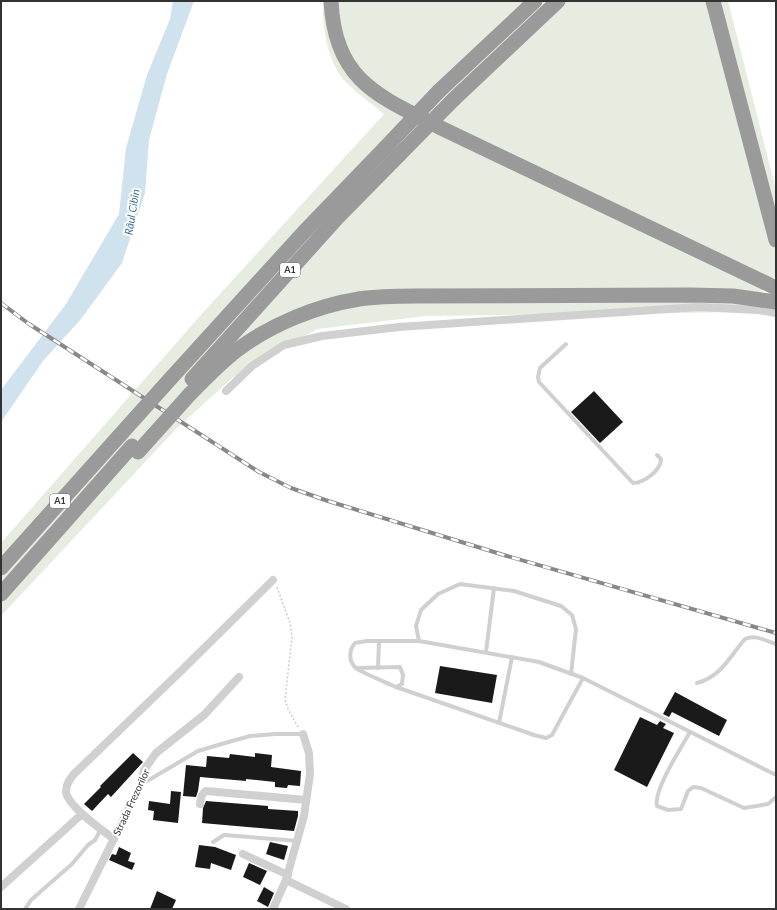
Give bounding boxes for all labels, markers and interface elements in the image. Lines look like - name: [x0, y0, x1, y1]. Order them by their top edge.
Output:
- water label: Râul Cibin: [121, 188, 142, 236]
- road number: A1: [280, 263, 300, 277]
- road number: A1: [50, 494, 70, 508]
- street label: Strada Frezorilor: [110, 766, 152, 837]

